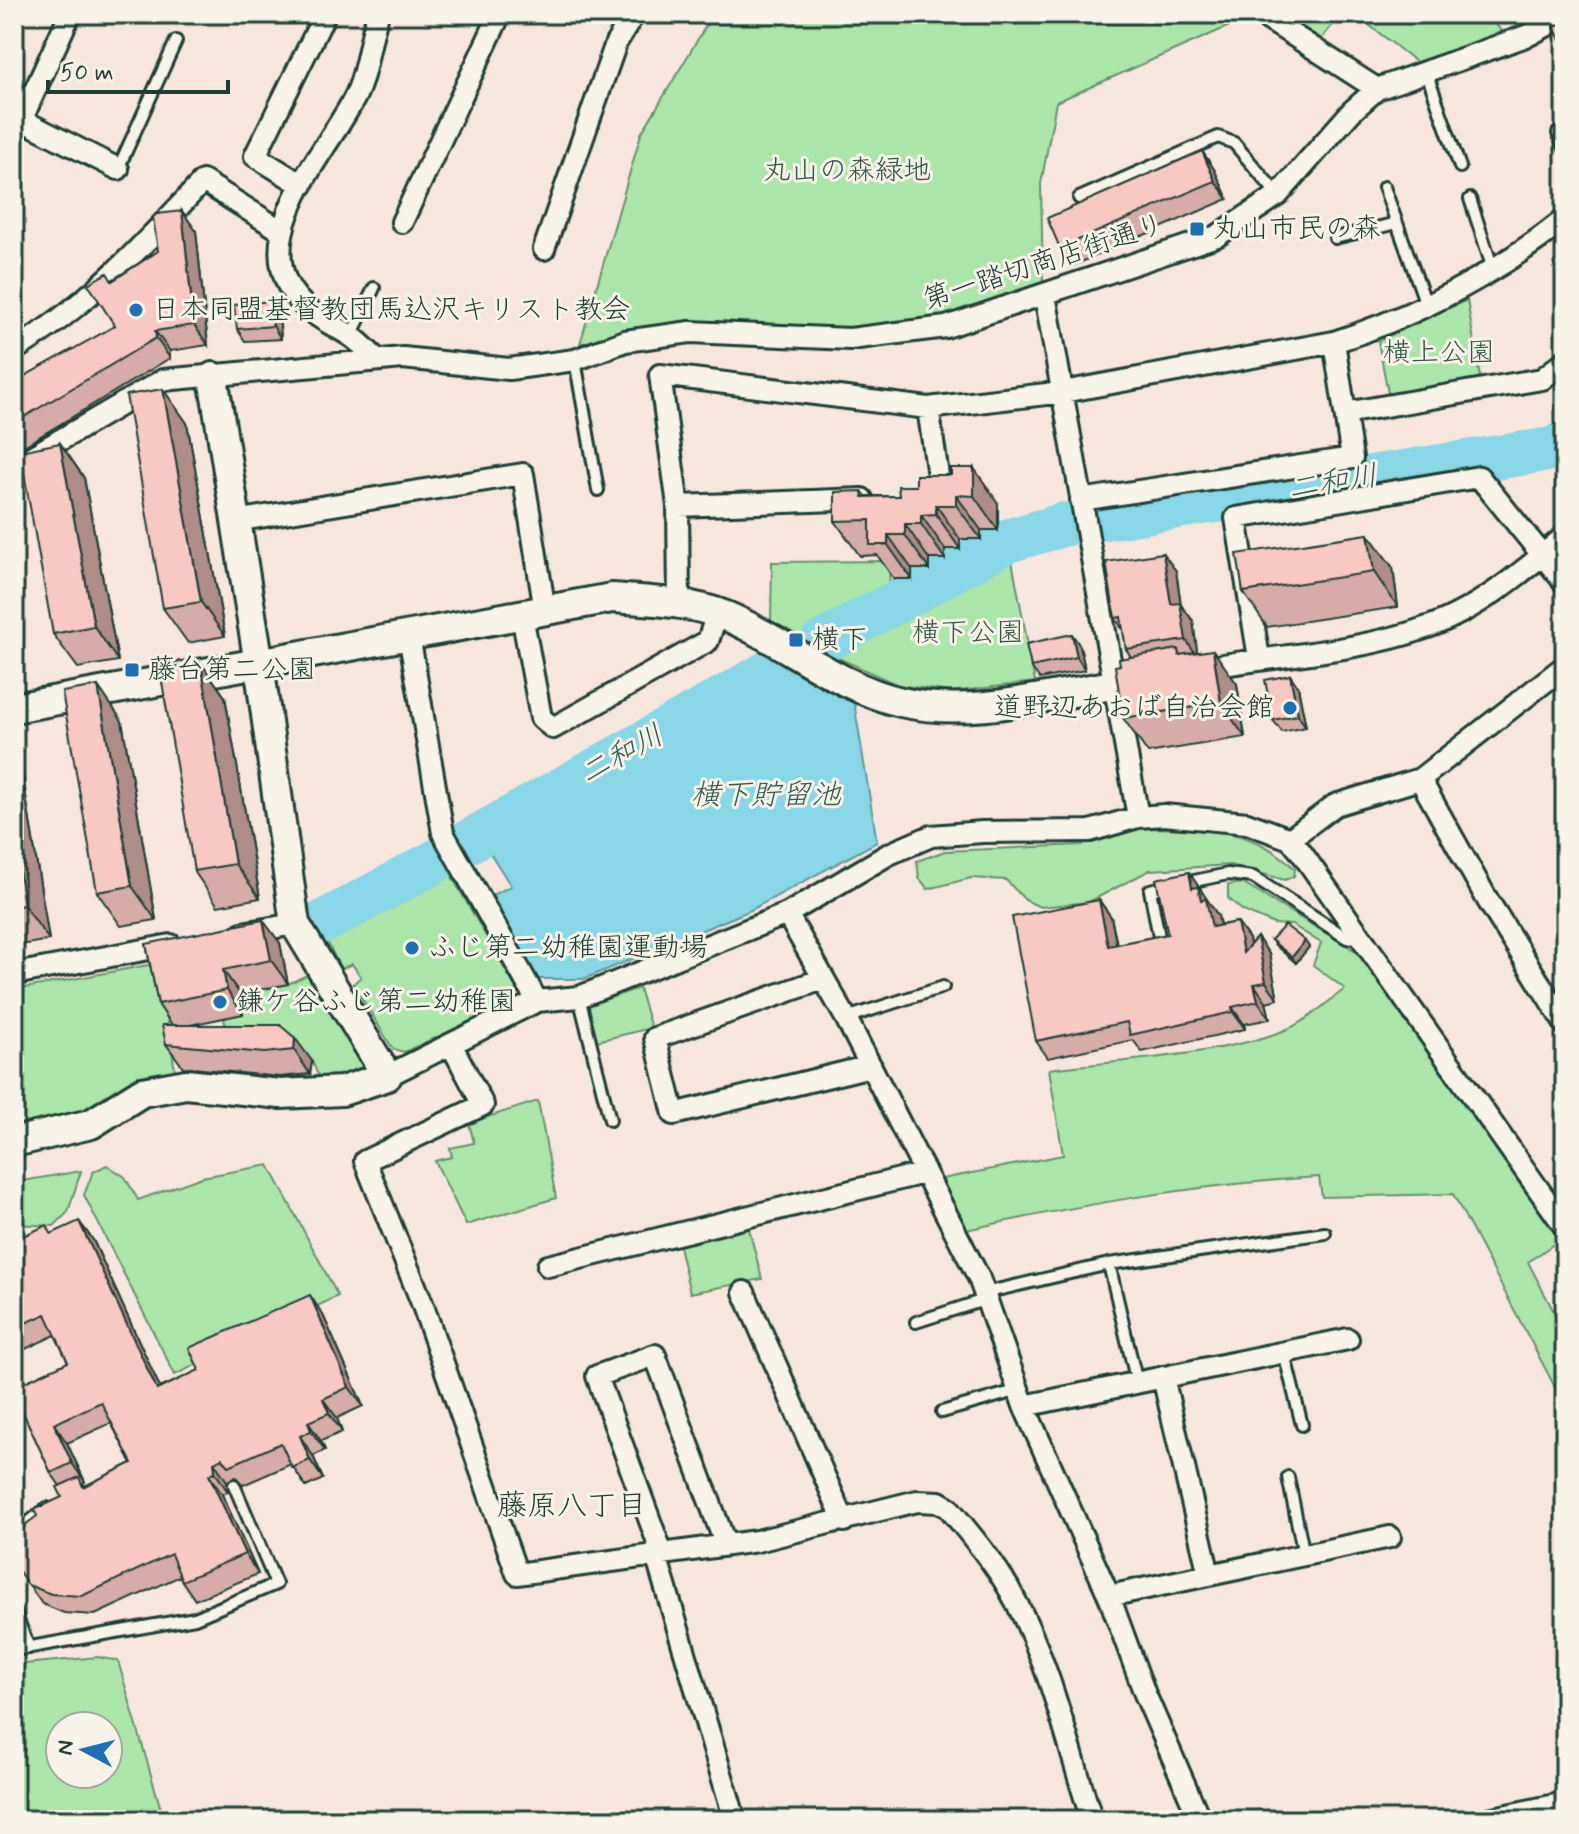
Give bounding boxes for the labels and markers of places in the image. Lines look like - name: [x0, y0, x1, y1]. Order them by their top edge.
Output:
- place label: 丸山市民の森: [1213, 211, 1381, 248]
- marker: 丸山市民の森: [1188, 220, 1206, 238]
- place label: 日本同盟基督教団馬込沢キリスト教会: [152, 292, 630, 329]
- marker: 日本同盟基督教団馬込沢キリスト教会: [127, 301, 145, 319]
- place label: 横下: [812, 622, 868, 659]
- marker: 横下: [787, 631, 805, 649]
- place label: 藤台第二公園: [148, 652, 316, 689]
- marker: 藤台第二公園: [123, 661, 141, 679]
- place label: 道野辺あおば自治会館: [994, 690, 1274, 727]
- marker: 道野辺あおば自治会館: [1281, 699, 1299, 717]
- place label: ふじ第二幼稚園運動場: [428, 930, 708, 967]
- marker: ふじ第二幼稚園運動場: [403, 939, 421, 957]
- place label: 鎌ケ谷ふじ第二幼稚園: [236, 984, 516, 1021]
- marker: 鎌ケ谷ふじ第二幼稚園: [211, 993, 229, 1011]

